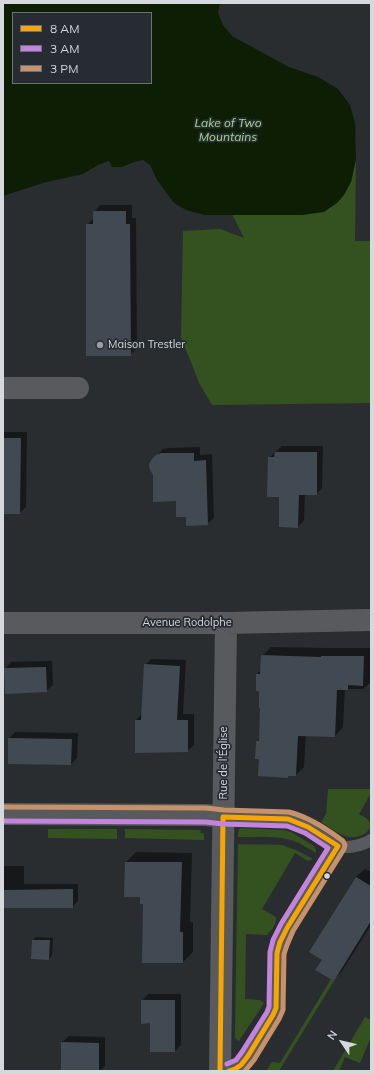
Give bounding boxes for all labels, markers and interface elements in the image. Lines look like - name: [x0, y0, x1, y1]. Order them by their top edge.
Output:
- legend: [12, 12, 152, 84]
- text: 8 AM: [50, 21, 79, 36]
- text: 3 AM: [50, 41, 79, 56]
- text: 3 PM: [50, 61, 78, 76]
- water label: Lake of Two Mountains: [194, 116, 262, 144]
- place label: Maison Trestler: [108, 338, 185, 352]
- marker: Maison Trestler: [95, 340, 105, 350]
- street label: Avenue Rodolphe: [142, 616, 232, 630]
- street label: Rue de l'Église: [217, 726, 231, 800]
- unlabelled marker: [322, 871, 332, 881]
- north arrow: [322, 1022, 362, 1062]
- text: N: [324, 1028, 340, 1043]

